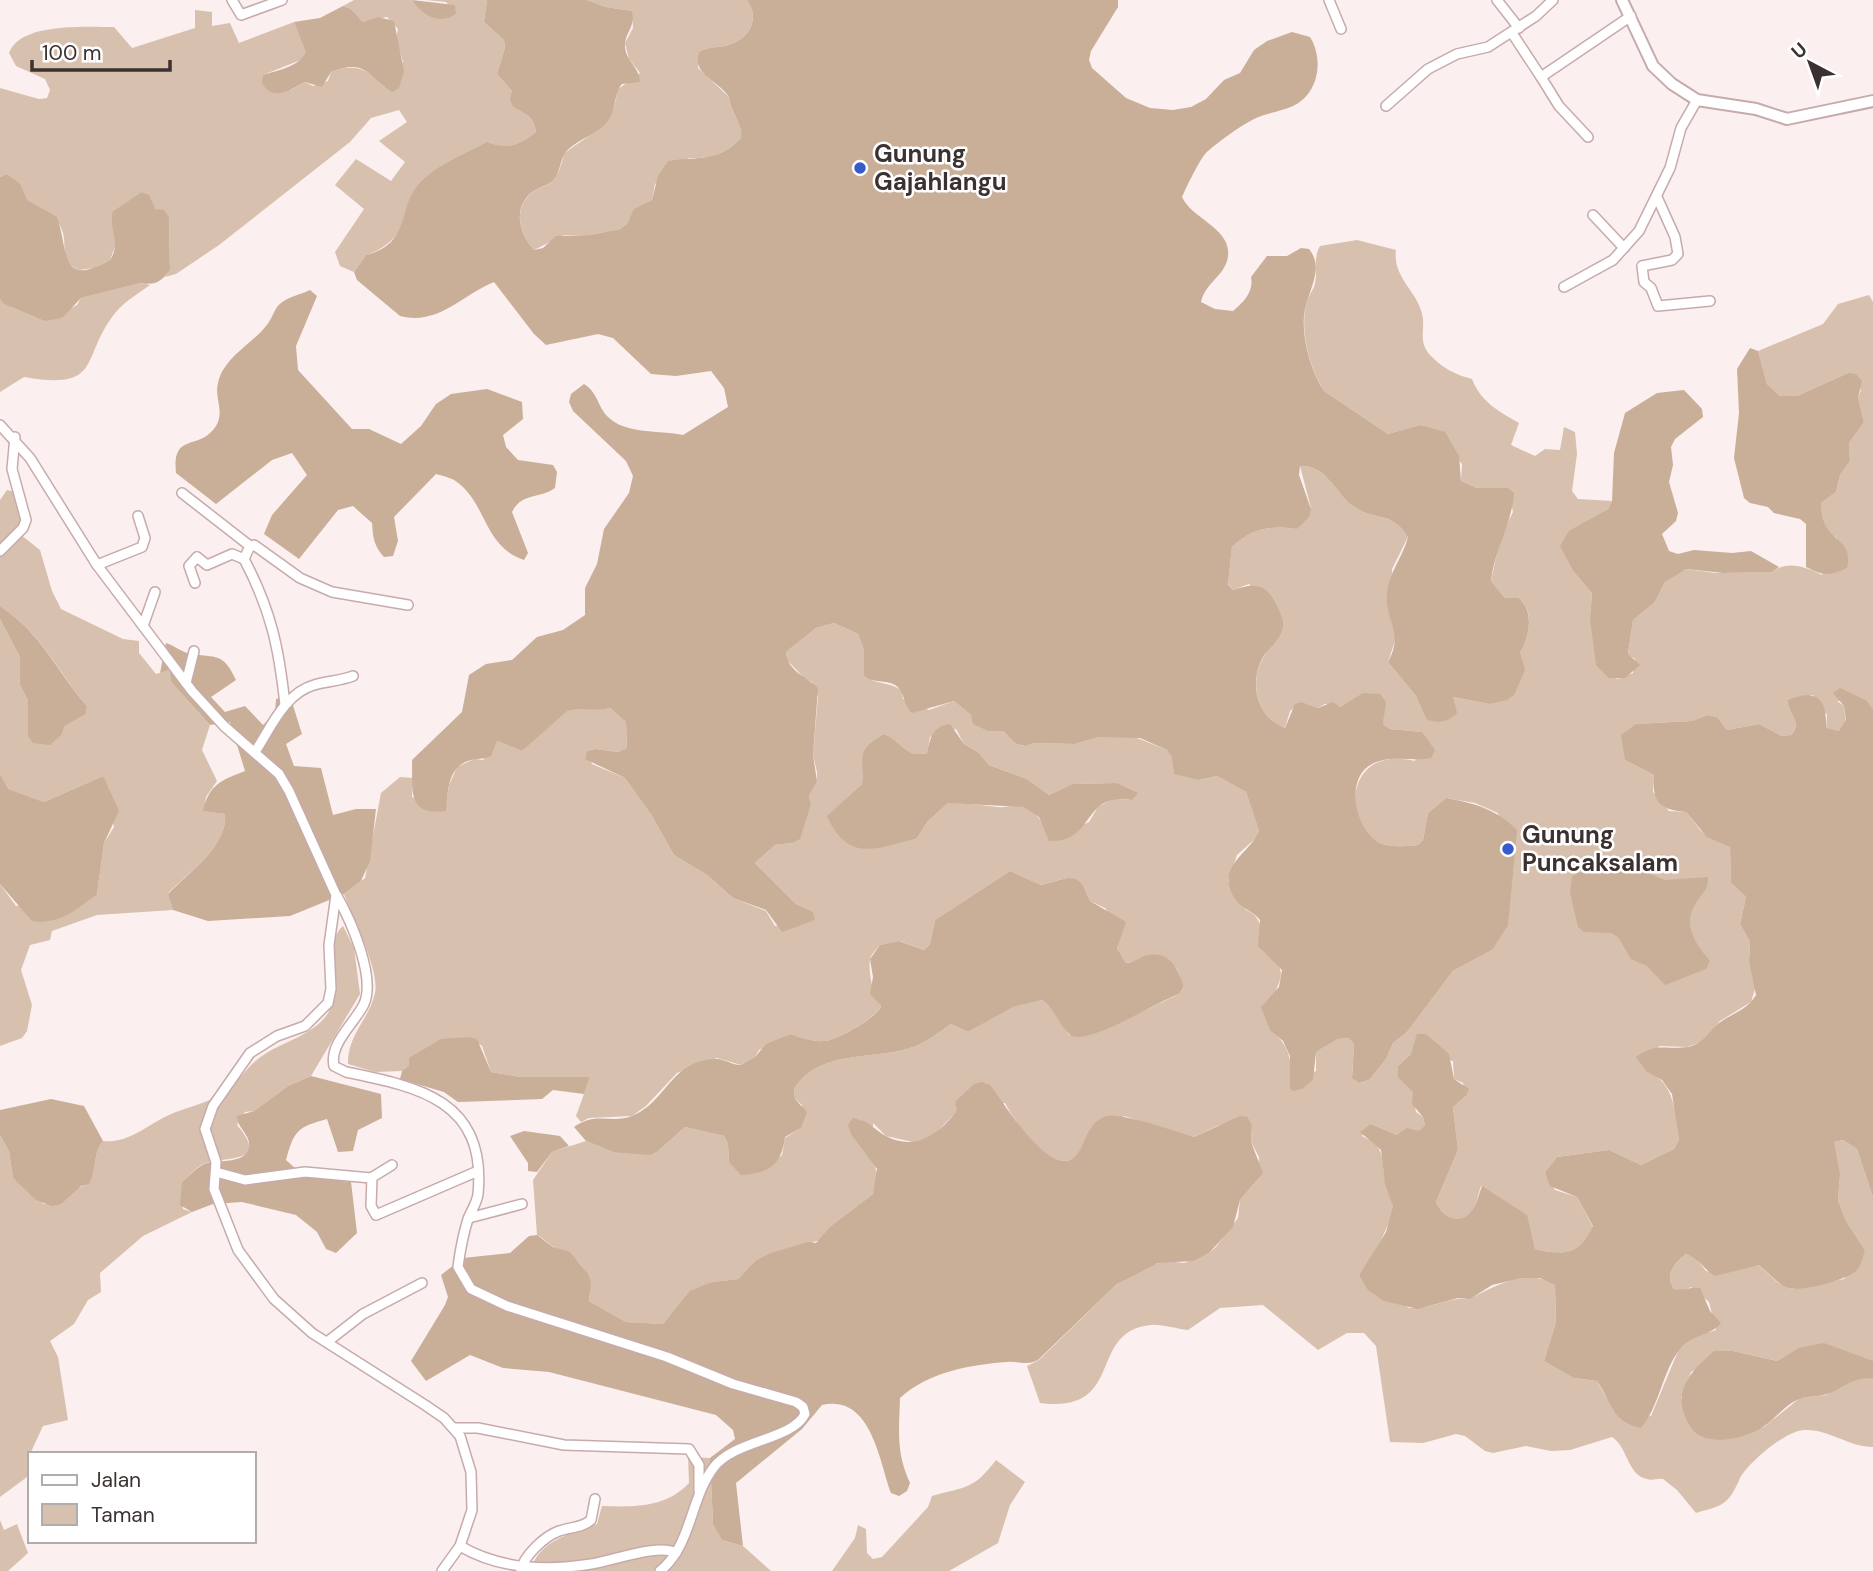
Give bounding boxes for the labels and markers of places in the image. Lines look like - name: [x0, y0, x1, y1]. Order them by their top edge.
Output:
- place label: Gunung Gajahlangu: [874, 138, 1007, 197]
- marker: Gunung Gajahlangu: [852, 160, 868, 176]
- place label: Gunung Puncaksalam: [1522, 819, 1678, 878]
- marker: Gunung Puncaksalam: [1500, 841, 1516, 857]

